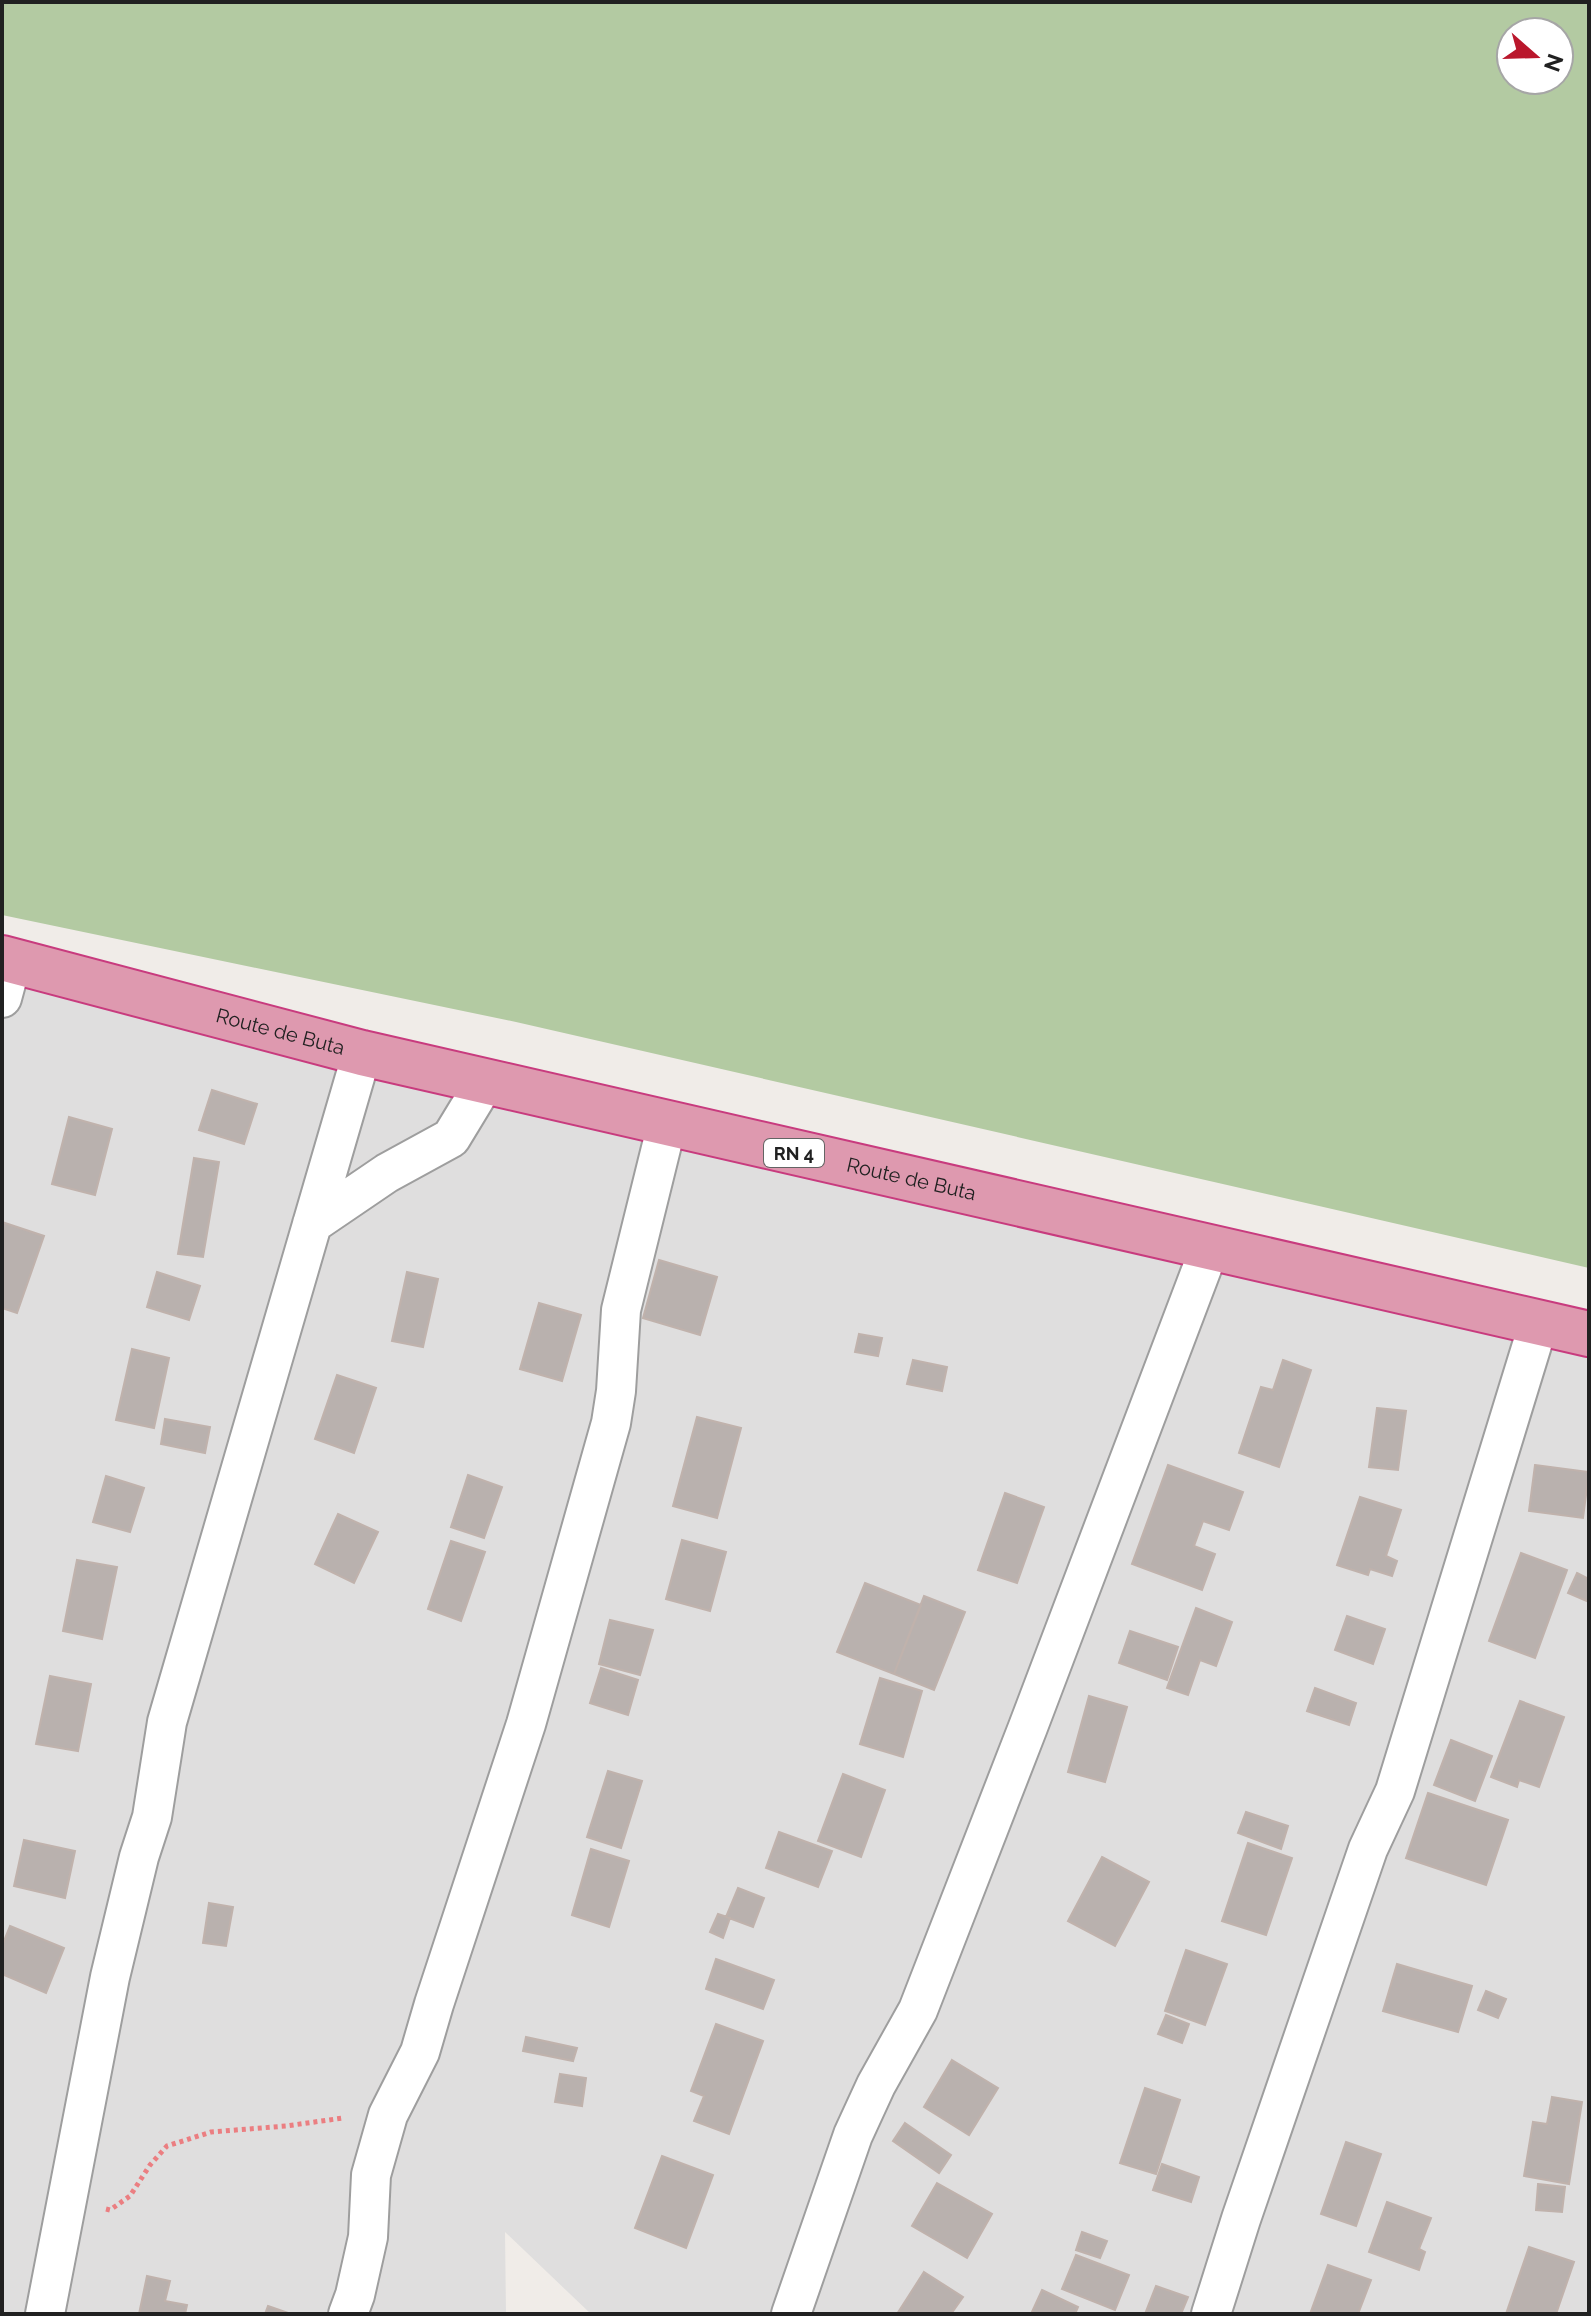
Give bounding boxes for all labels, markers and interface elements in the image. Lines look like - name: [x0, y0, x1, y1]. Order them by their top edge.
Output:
- north arrow: [1495, 16, 1575, 96]
- text: N: [1539, 51, 1569, 75]
- street label: Route de Buta: [214, 1003, 347, 1060]
- road number: RN 4: [764, 1139, 824, 1167]
- street label: Route de Buta: [844, 1152, 978, 1205]

